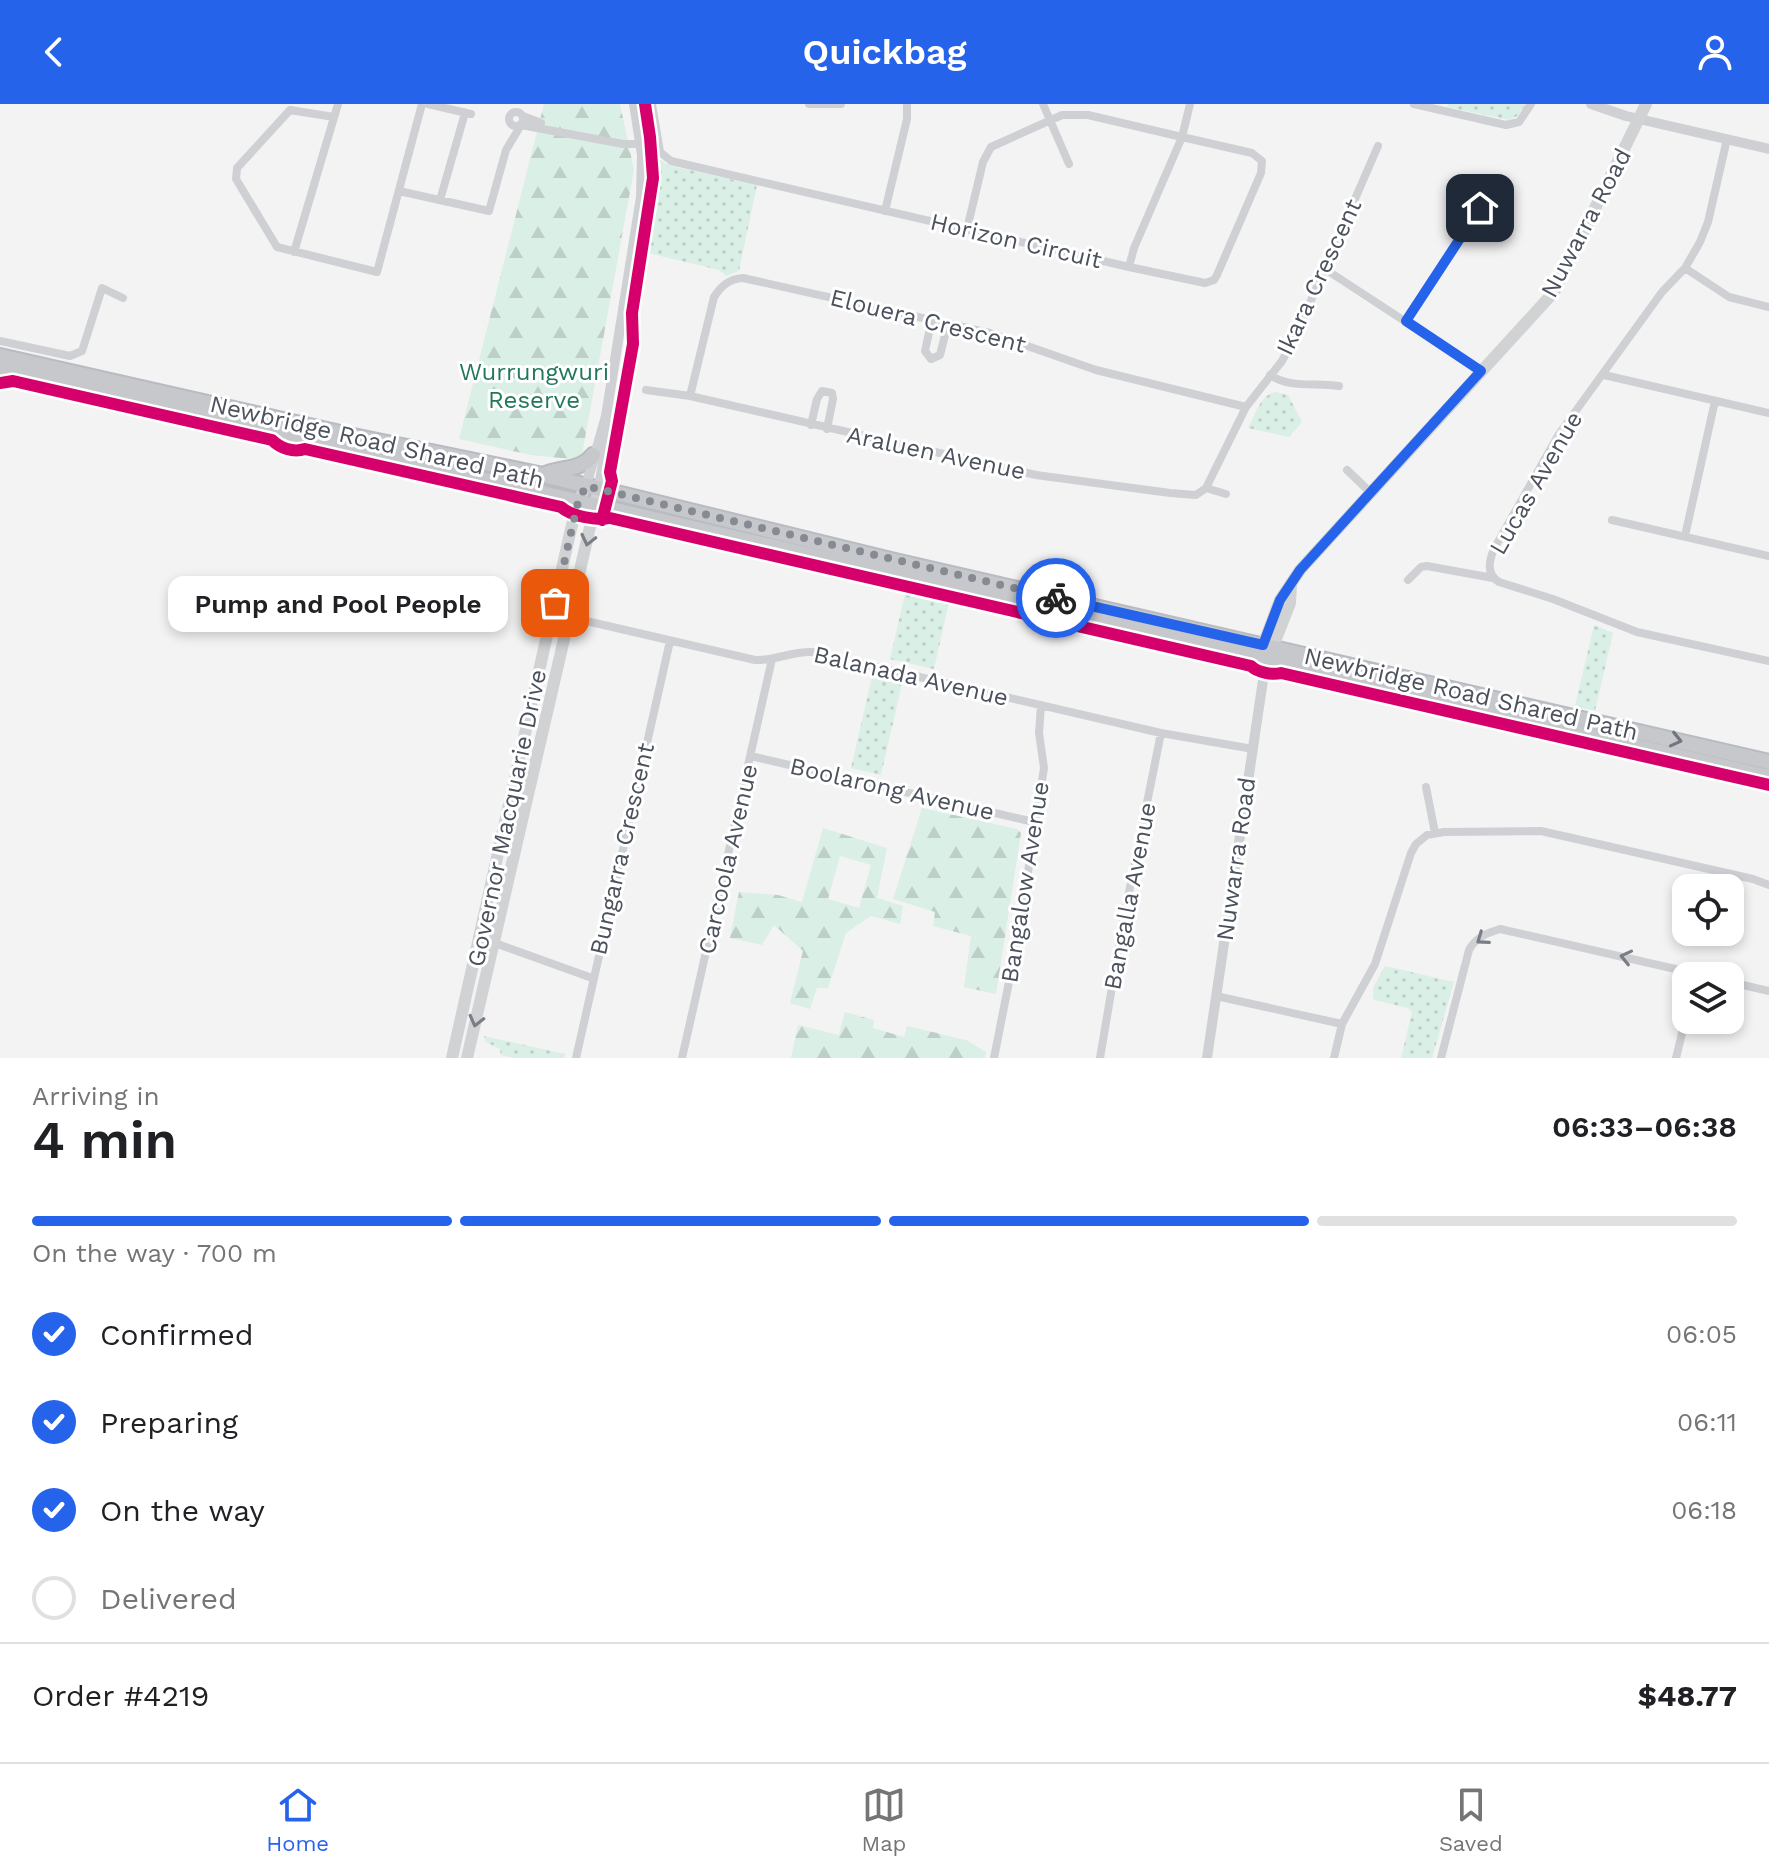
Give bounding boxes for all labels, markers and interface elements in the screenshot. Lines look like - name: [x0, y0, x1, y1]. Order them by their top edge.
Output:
- icon: back: [32, 30, 76, 74]
- icon: person: [1693, 30, 1737, 74]
- text: Quickbag: [802, 31, 967, 73]
- street label: Nuwarra Road: [1535, 144, 1637, 302]
- pin: [1446, 174, 1514, 242]
- icon: home: [1458, 186, 1502, 230]
- street label: Ikara Crescent: [1271, 194, 1367, 360]
- street label: Horizon Circuit: [928, 208, 1104, 274]
- street label: Elouera Crescent: [827, 283, 1029, 359]
- park label: Wurrungwuri Reserve: [459, 358, 609, 414]
- street label: Newbridge Road Shared Path: [207, 390, 547, 494]
- street label: Lucas Avenue: [1484, 406, 1588, 560]
- street label: Araluen Avenue: [844, 420, 1028, 486]
- one-way arrow: [580, 532, 597, 546]
- courier: [1016, 558, 1096, 638]
- pin: [521, 569, 589, 637]
- callout: Pump and Pool People: [167, 575, 507, 631]
- icon: bike: [1034, 576, 1078, 620]
- icon: bag: [533, 581, 577, 625]
- text: Pump and Pool People: [195, 589, 482, 619]
- street label: Balanada Avenue: [811, 640, 1011, 712]
- street label: Newbridge Road Shared Path: [1301, 642, 1641, 746]
- street label: Governor Macquarie Drive: [462, 667, 552, 969]
- one-way arrow: [1669, 731, 1682, 748]
- street label: Bungarra Crescent: [584, 740, 660, 958]
- street label: Boolarong Avenue: [787, 752, 997, 826]
- street label: Carcoola Avenue: [693, 761, 763, 957]
- street label: Nuwarra Road: [1211, 776, 1261, 942]
- street label: Bangalow Avenue: [995, 779, 1055, 985]
- street label: Bangalla Avenue: [1098, 800, 1162, 992]
- map controls: [1672, 874, 1744, 1034]
- button: locate: [1672, 874, 1744, 946]
- one-way arrow: [1476, 929, 1491, 944]
- one-way arrow: [1619, 949, 1633, 966]
- button: layers: [1672, 962, 1744, 1034]
- one-way arrow: [468, 1013, 485, 1027]
- text: Arriving in: [32, 1081, 160, 1111]
- text: 06:33–06:38: [1552, 1109, 1737, 1144]
- text: 4 min: [32, 1110, 177, 1171]
- text: On the way · 700 m: [32, 1238, 277, 1268]
- icon: check: [32, 1312, 76, 1356]
- text: Confirmed: [100, 1317, 254, 1352]
- text: 06:05: [1666, 1319, 1737, 1349]
- icon: check: [32, 1400, 76, 1444]
- text: Preparing: [100, 1405, 238, 1440]
- text: 06:11: [1677, 1407, 1737, 1437]
- icon: check: [32, 1488, 76, 1532]
- text: On the way: [100, 1493, 265, 1528]
- text: 06:18: [1671, 1495, 1737, 1525]
- text: Delivered: [100, 1581, 237, 1616]
- text: Order #4219: [32, 1678, 209, 1713]
- text: $48.77: [1638, 1678, 1737, 1713]
- tab: Home: [266, 1783, 329, 1856]
- tab: Map: [862, 1783, 906, 1856]
- tab: Saved: [1439, 1783, 1503, 1856]

